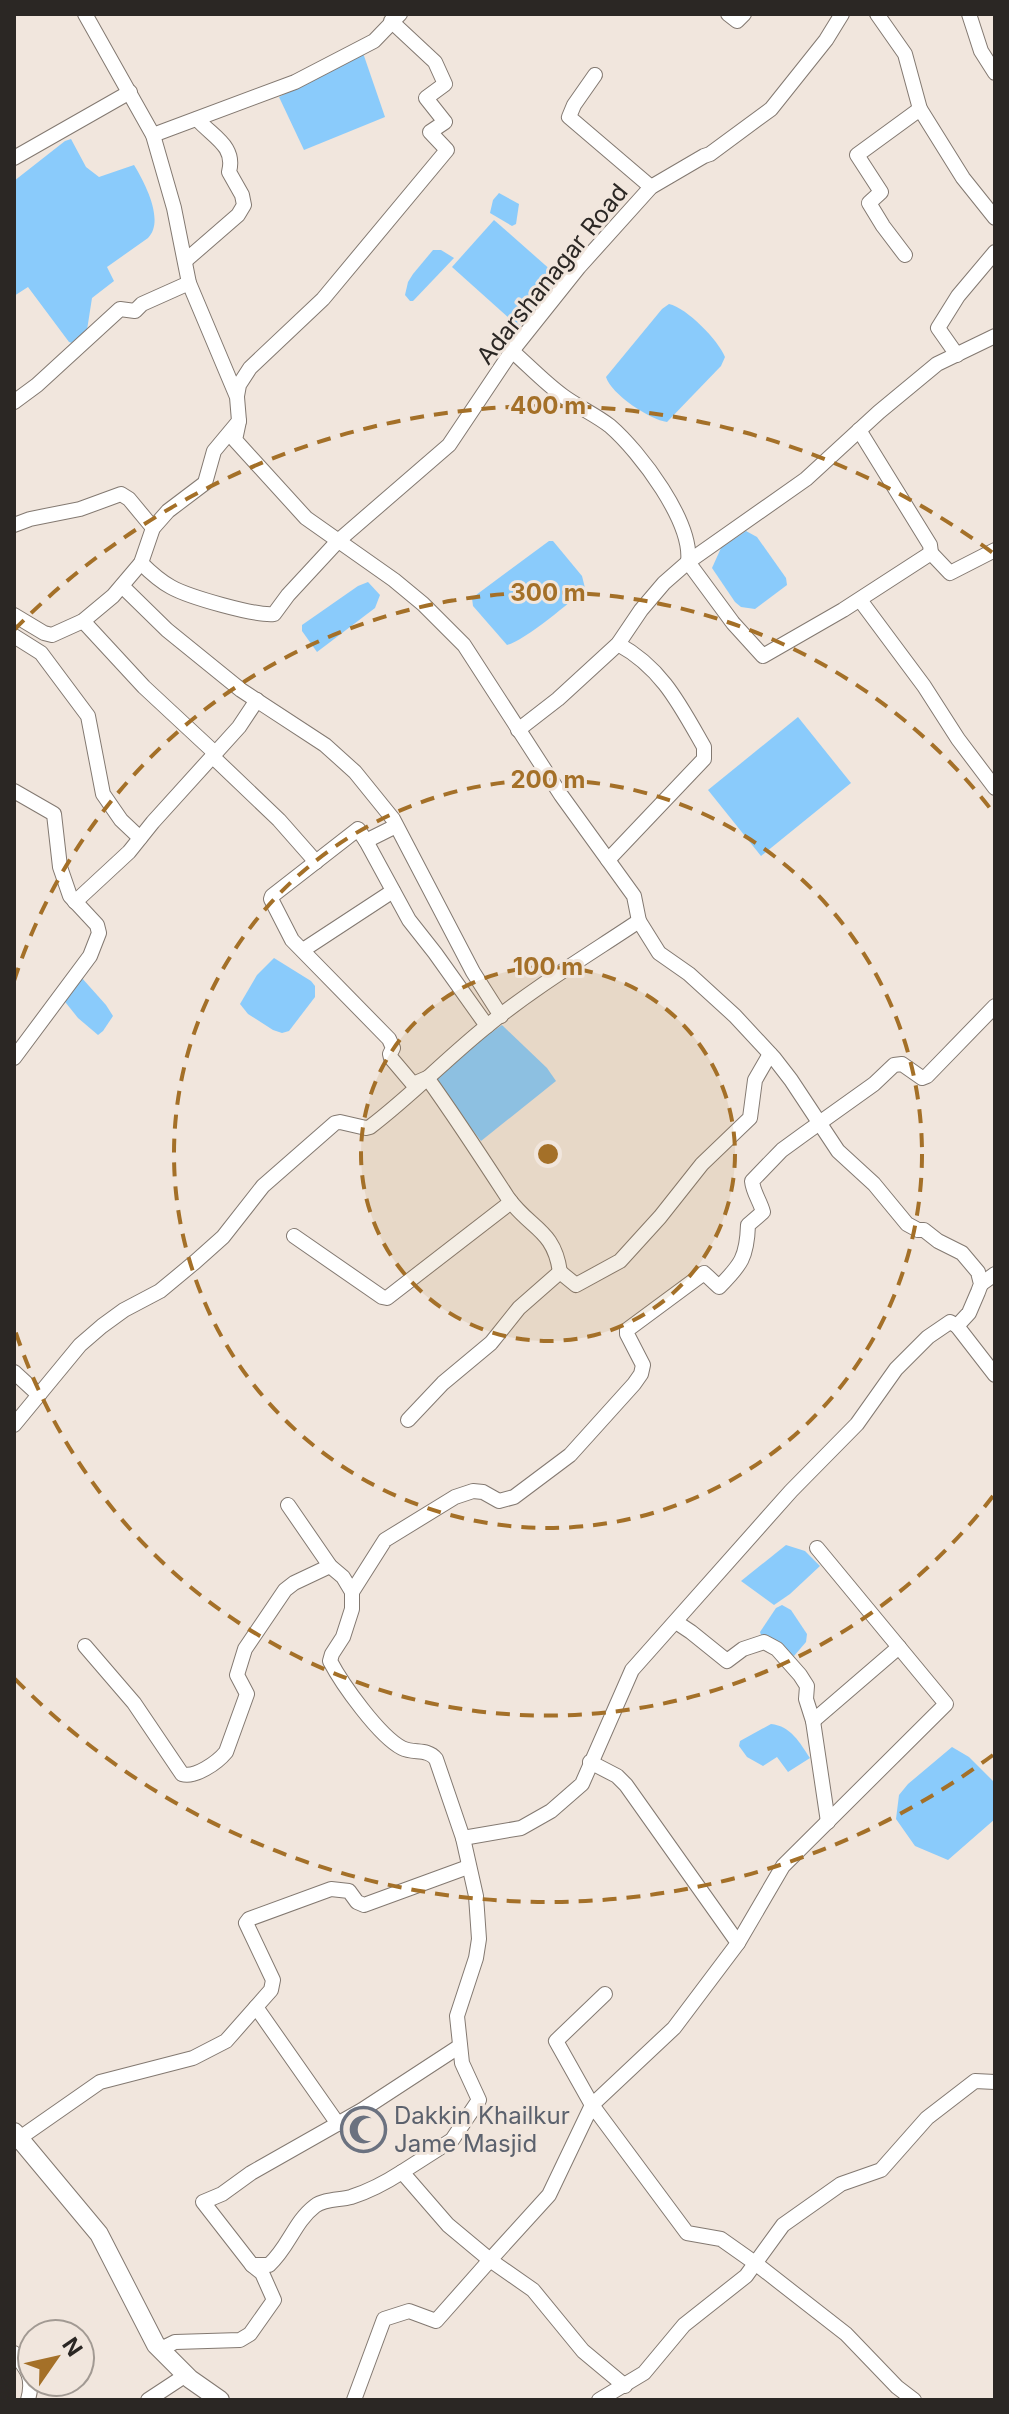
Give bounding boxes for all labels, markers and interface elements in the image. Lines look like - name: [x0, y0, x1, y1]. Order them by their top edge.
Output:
- street label: Adarshanagar Road: [470, 178, 634, 370]
- text: 400 m: [510, 391, 586, 420]
- text: 300 m: [510, 578, 586, 607]
- text: 200 m: [510, 765, 586, 794]
- text: 100 m: [513, 952, 583, 981]
- centre of rings: [534, 1140, 562, 1168]
- place label: Dakkin Khailkur Jame Masjid: [394, 2101, 570, 2158]
- mosque icon: Dakkin Khailkur Jame Masjid: [339, 2105, 387, 2153]
- north arrow: [16, 2318, 96, 2398]
- text: N: [57, 2333, 88, 2361]

